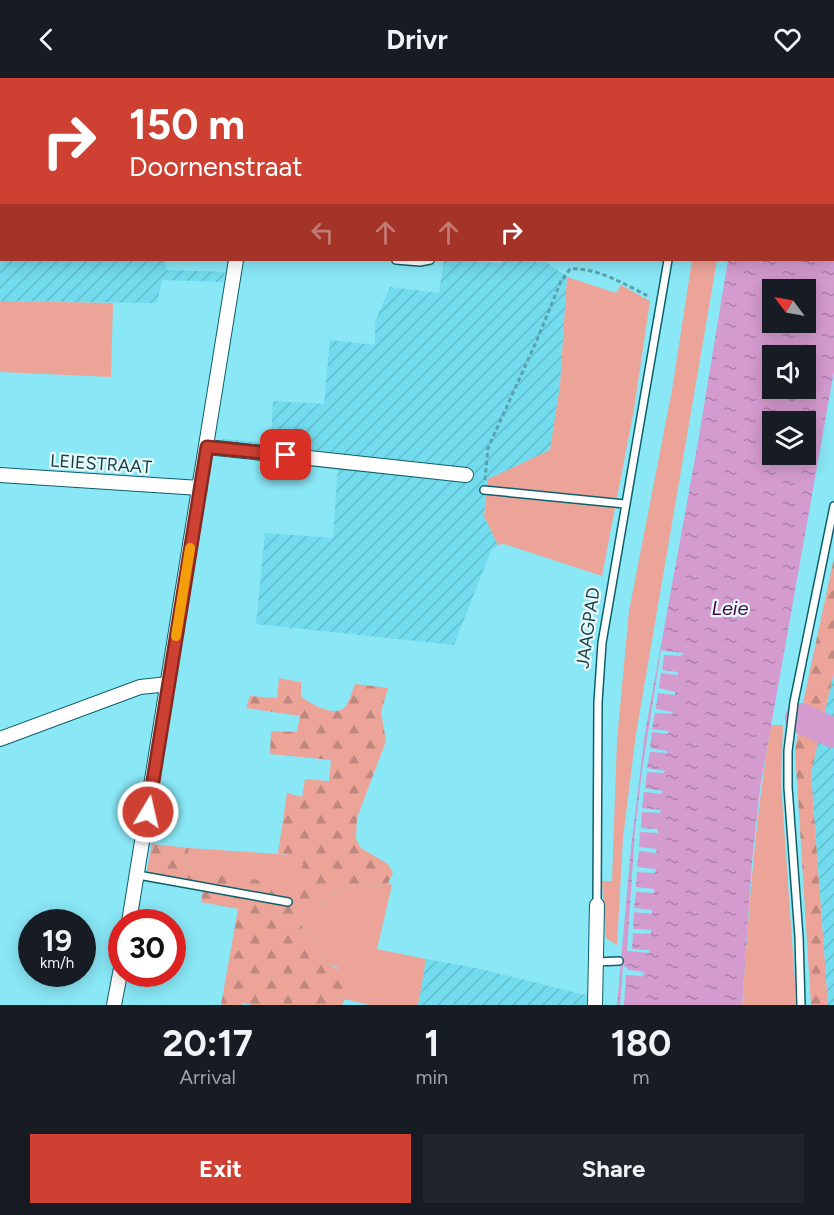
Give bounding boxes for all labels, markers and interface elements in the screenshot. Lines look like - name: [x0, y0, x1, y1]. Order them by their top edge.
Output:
- icon: back: [30, 23, 63, 56]
- text: Drivr: [386, 23, 448, 56]
- icon: heart: [771, 23, 804, 56]
- text: 150 m: [129, 99, 245, 150]
- icon: right: [30, 102, 108, 180]
- text: Doornenstraat: [129, 150, 303, 183]
- icon: left: [306, 216, 339, 249]
- icon: ahead: [369, 216, 402, 249]
- icon: ahead: [432, 216, 465, 249]
- icon: right: [495, 216, 528, 249]
- north arrow: [762, 279, 816, 333]
- map controls: [762, 279, 816, 465]
- button: sound: [762, 345, 816, 399]
- button: layers: [762, 411, 816, 465]
- pin: [260, 429, 311, 480]
- icon: arrive: [269, 438, 302, 471]
- street label: LEIESTRAAT: [49, 449, 153, 479]
- street label: JAAGPAD: [571, 586, 605, 670]
- water label: Leie: [712, 596, 749, 620]
- position arrow: [116, 780, 180, 844]
- speed limit sign: 30: [108, 909, 186, 987]
- text: 19: [42, 922, 72, 959]
- text: km/h: [40, 954, 74, 972]
- text: 20:17: [163, 1022, 253, 1065]
- text: 1: [424, 1022, 439, 1065]
- text: 180: [611, 1022, 671, 1065]
- text: Arrival: [179, 1065, 236, 1089]
- text: min: [415, 1065, 448, 1089]
- text: m: [633, 1065, 650, 1089]
- button: Exit: [30, 1134, 411, 1203]
- button: Share: [423, 1134, 804, 1203]

